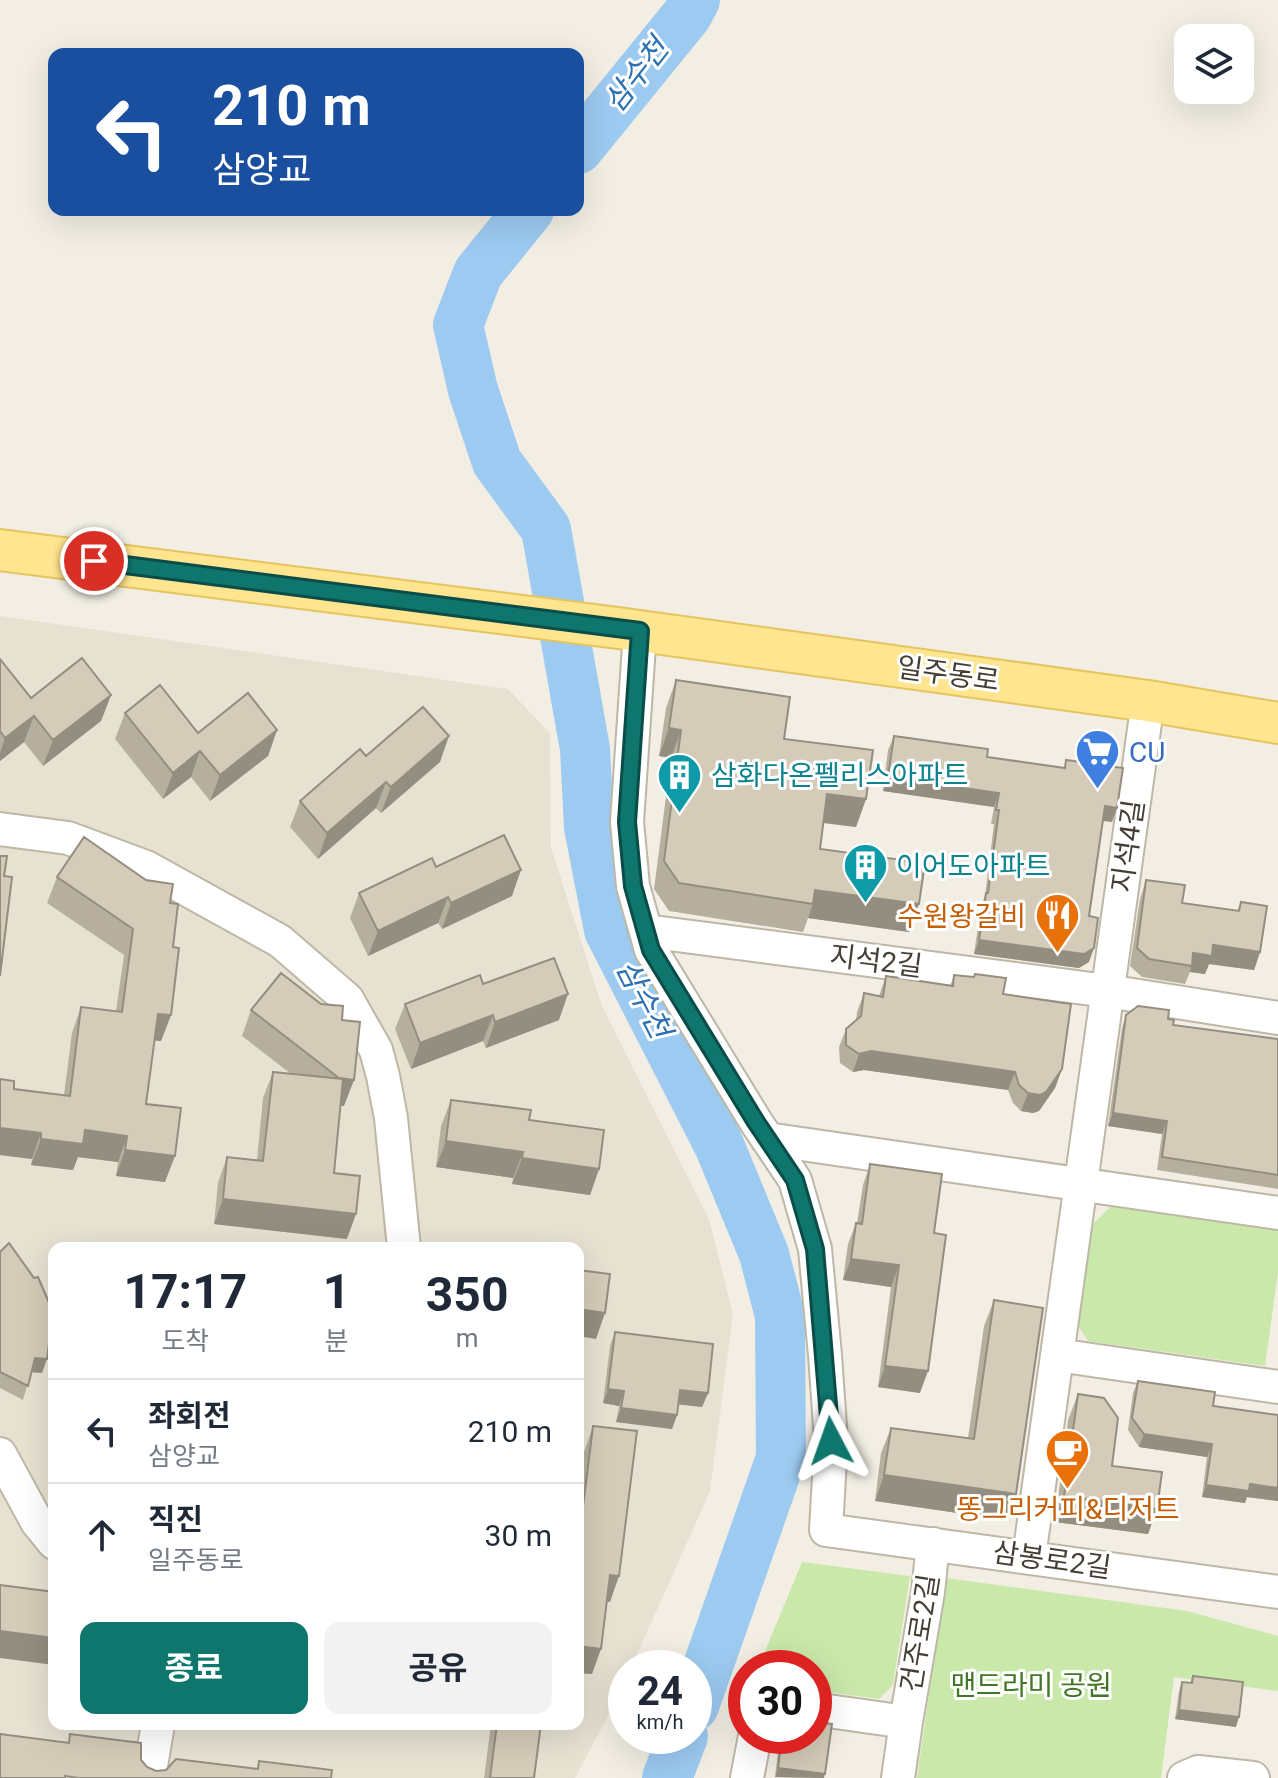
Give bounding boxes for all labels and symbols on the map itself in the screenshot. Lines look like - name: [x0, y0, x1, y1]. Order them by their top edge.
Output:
- water label: 삼수천: [597, 29, 677, 118]
- pin: [60, 527, 128, 595]
- street label: 일주동로: [895, 650, 1001, 698]
- supermarket icon: CU: [1074, 728, 1122, 791]
- place label: CU: [1129, 736, 1165, 769]
- building icon: 삼화다온펠리스아파트: [656, 751, 704, 814]
- place label: 삼화다온펠리스아파트: [711, 759, 969, 792]
- street label: 지석4길: [1105, 798, 1151, 894]
- building icon: 이어도아파트: [841, 842, 889, 905]
- place label: 이어도아파트: [896, 850, 1051, 883]
- restaurant icon: 수원왕갈비: [1033, 892, 1081, 955]
- place label: 수원왕갈비: [897, 900, 1026, 933]
- street label: 지석2길: [828, 939, 924, 983]
- water label: 삼수천: [610, 954, 680, 1047]
- position arrow: [789, 1399, 873, 1483]
- cafe icon: 똥그리커피&디저트: [1044, 1428, 1092, 1491]
- place label: 똥그리커피&디저트: [956, 1493, 1180, 1526]
- street label: 삼봉로2길: [991, 1535, 1113, 1585]
- street label: 건주로2길: [894, 1572, 946, 1694]
- speed limit sign: 30: [728, 1650, 832, 1754]
- park label: 맨드라미 공원: [950, 1669, 1112, 1702]

